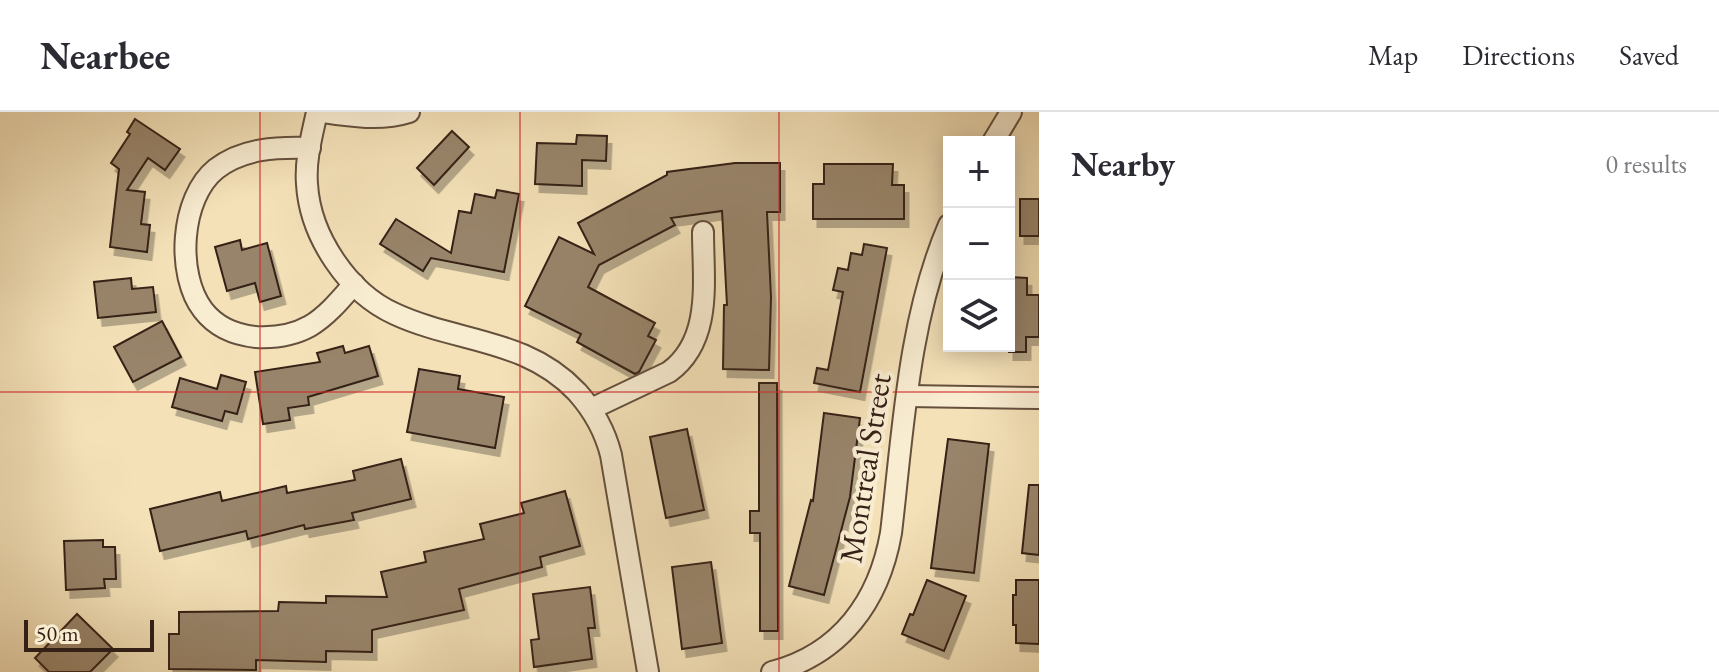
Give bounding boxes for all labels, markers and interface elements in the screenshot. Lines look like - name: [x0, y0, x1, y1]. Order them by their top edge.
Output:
- text: Nearbee: [40, 31, 170, 80]
- text: Map: [1368, 37, 1418, 73]
- text: Directions: [1462, 37, 1575, 73]
- text: Saved: [1619, 37, 1679, 73]
- map controls: [943, 136, 1015, 352]
- button: +: [943, 136, 1015, 208]
- text: Nearby: [1071, 142, 1175, 186]
- text: 0 results: [1606, 147, 1687, 181]
- button: −: [943, 208, 1015, 280]
- button: layers: [943, 280, 1015, 352]
- street label: Montreal Street: [829, 370, 901, 566]
- scale bar: [24, 616, 154, 652]
- text: 50 m: [36, 619, 79, 648]

